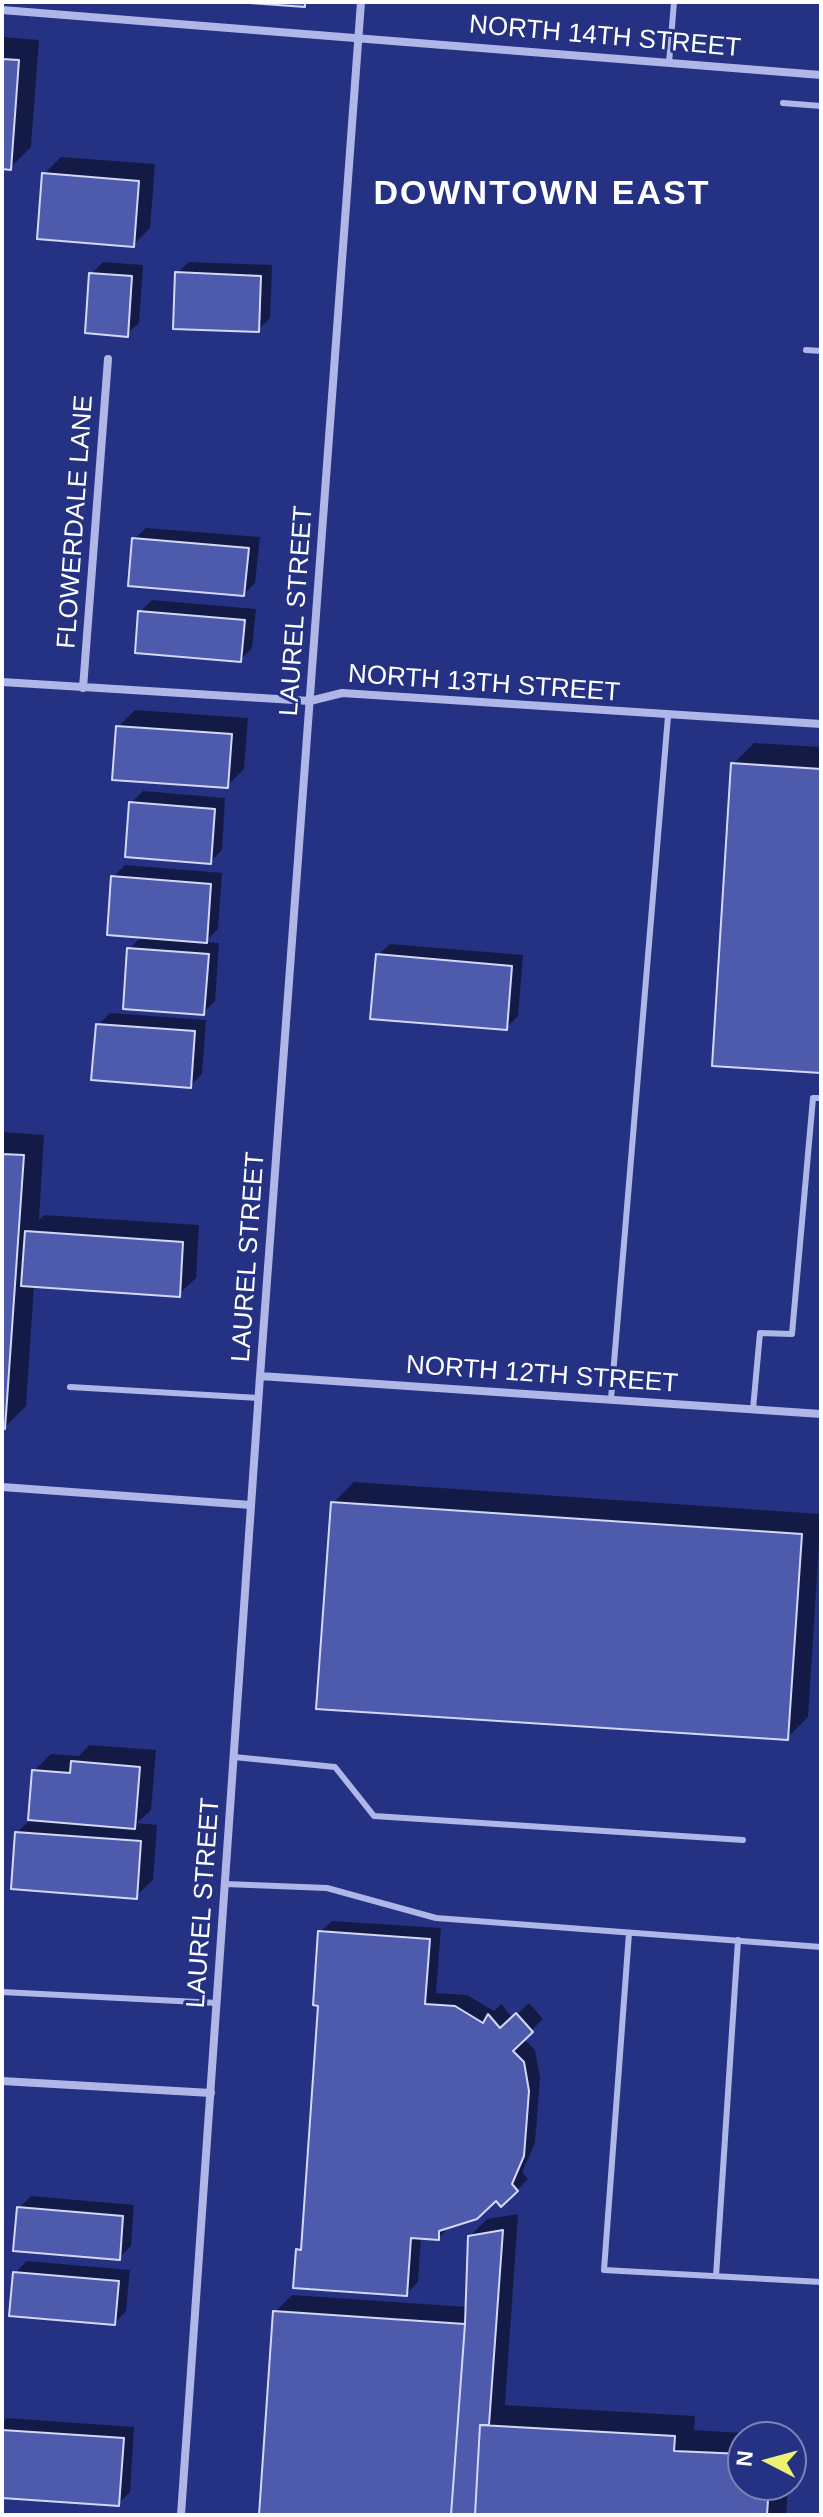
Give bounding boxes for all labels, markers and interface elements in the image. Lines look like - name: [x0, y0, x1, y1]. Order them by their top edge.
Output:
- street label: NORTH 14TH STREET: [468, 10, 742, 64]
- district label: DOWNTOWN EAST: [373, 175, 711, 215]
- street label: FLOWERDALE LANE: [52, 394, 100, 650]
- street label: LAUREL STREET: [274, 505, 320, 717]
- street label: NORTH 13TH STREET: [347, 659, 621, 709]
- street label: LAUREL STREET: [226, 1151, 272, 1363]
- street label: NORTH 12TH STREET: [405, 1350, 679, 1400]
- street label: LAUREL STREET: [181, 1797, 227, 2009]
- north arrow: [727, 2421, 807, 2501]
- text: N: [731, 2449, 758, 2468]

